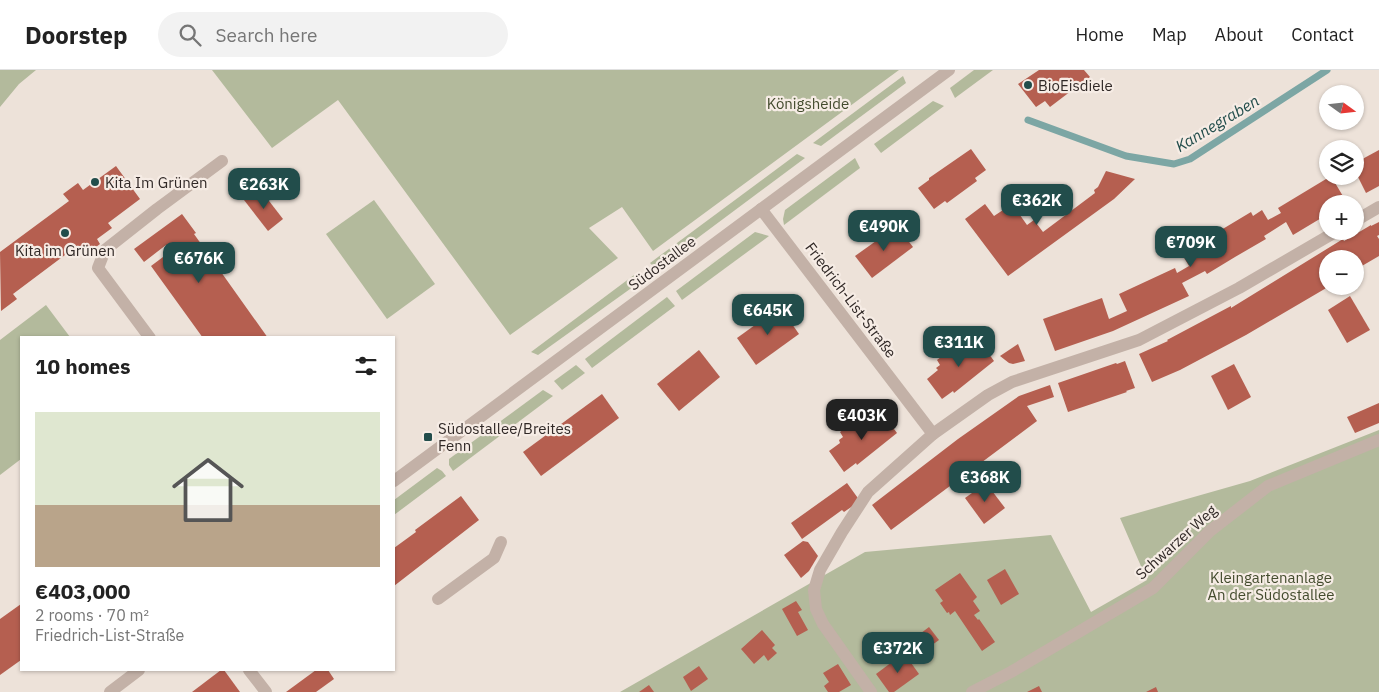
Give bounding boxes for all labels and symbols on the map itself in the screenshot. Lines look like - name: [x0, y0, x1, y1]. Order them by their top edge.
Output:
- place label: BioEisdiele: [1038, 76, 1113, 95]
- marker: BioEisdiele: [1022, 79, 1034, 91]
- north arrow: [1319, 85, 1364, 130]
- water label: Kannegraben: [1171, 90, 1263, 156]
- park label: Königsheide: [767, 94, 849, 113]
- pin: €263K: [229, 168, 299, 210]
- place label: Kita Im Grünen: [105, 173, 207, 192]
- marker: Kita Im Grünen: [89, 176, 101, 188]
- pin: €362K: [1002, 184, 1072, 226]
- pin: €490K: [849, 210, 919, 252]
- pin: €709K: [1156, 226, 1226, 268]
- marker: Kita im Grünen: [59, 227, 71, 239]
- street label: Südostallee: [625, 232, 699, 294]
- street label: Friedrich-List-Straße: [801, 238, 901, 362]
- place label: Kita im Grünen: [15, 241, 115, 260]
- pin: €676K: [164, 242, 234, 284]
- pin: €645K: [733, 294, 803, 336]
- pin: €311K: [924, 326, 994, 368]
- pin: €403K: [827, 398, 897, 441]
- place label: Südostallee/Breites Fenn: [438, 419, 571, 455]
- marker: Südostallee/Breites Fenn: [422, 431, 434, 443]
- pin: €368K: [950, 460, 1020, 503]
- street label: Schwarzer Weg: [1131, 500, 1221, 584]
- park label: Kleingartenanlage An der Südostallee: [1207, 568, 1335, 604]
- pin: €372K: [863, 632, 933, 674]

